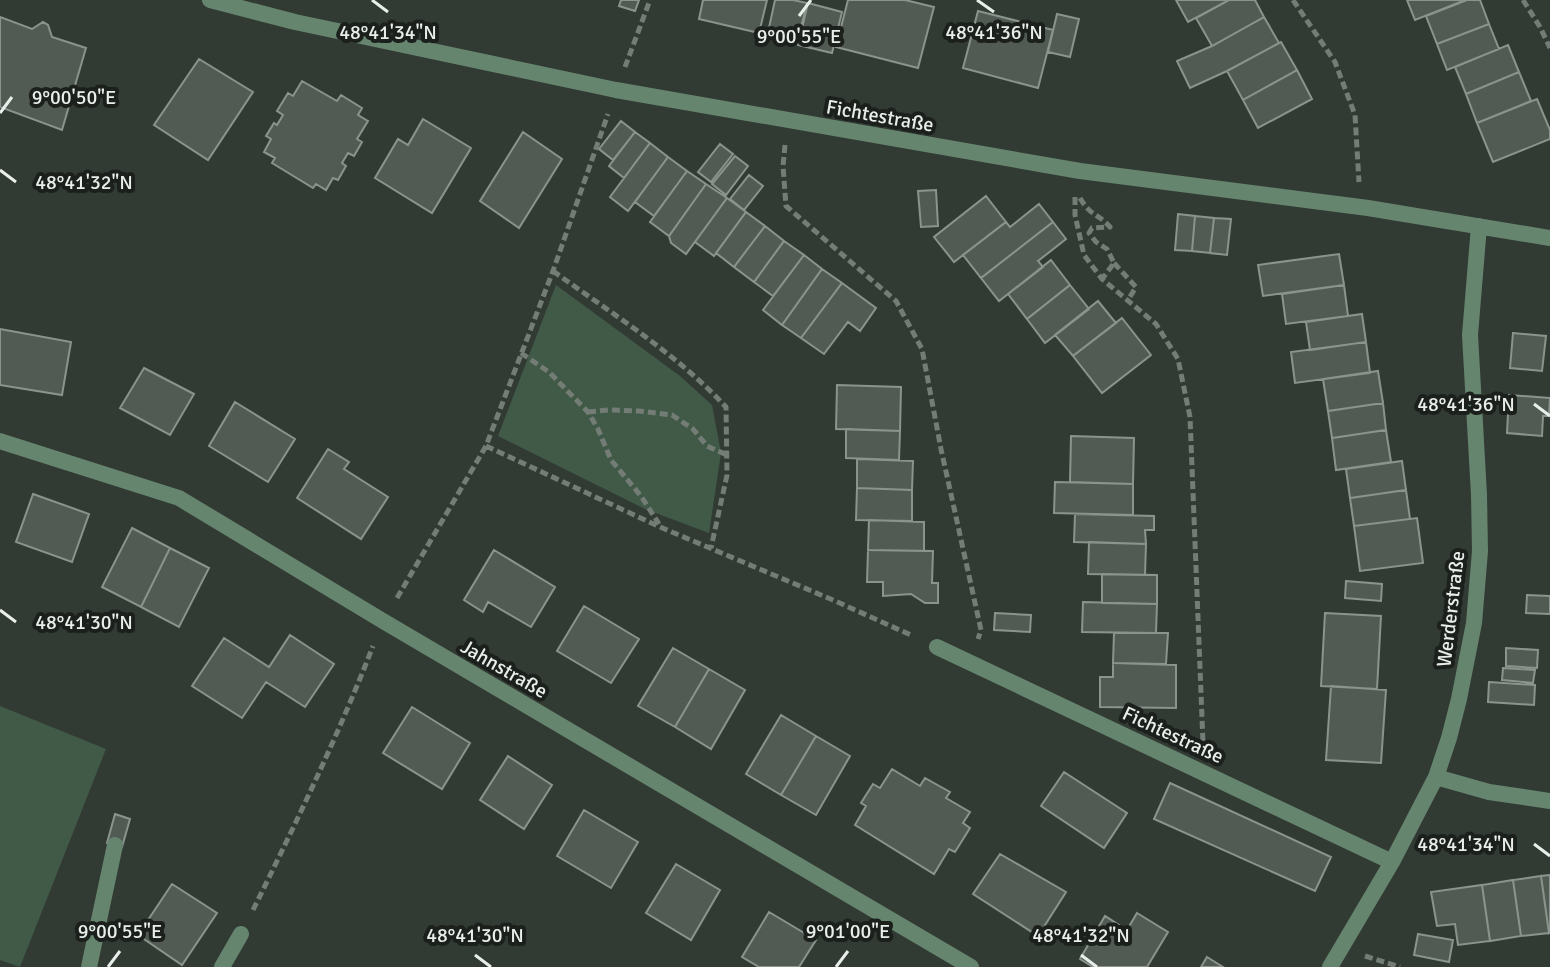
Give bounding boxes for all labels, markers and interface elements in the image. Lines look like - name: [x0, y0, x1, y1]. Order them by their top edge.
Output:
- text: 48°41'34"N: [339, 20, 437, 45]
- text: 48°41'36"N: [945, 20, 1043, 45]
- text: 9°00'55"E: [757, 24, 841, 49]
- text: 9°00'50"E: [32, 85, 116, 110]
- street label: Fichtestraße: [824, 94, 936, 138]
- text: 48°41'32"N: [35, 170, 133, 195]
- text: 48°41'36"N: [1417, 392, 1515, 417]
- street label: Werderstraße: [1431, 549, 1471, 669]
- text: 48°41'30"N: [35, 610, 133, 635]
- street label: Jahnstraße: [456, 634, 552, 704]
- street label: Fichtestraße: [1118, 701, 1228, 769]
- text: 48°41'34"N: [1417, 832, 1515, 857]
- text: 9°00'55"E: [78, 919, 162, 944]
- text: 9°01'00"E: [806, 919, 890, 944]
- text: 48°41'30"N: [426, 923, 524, 948]
- text: 48°41'32"N: [1032, 923, 1130, 948]

